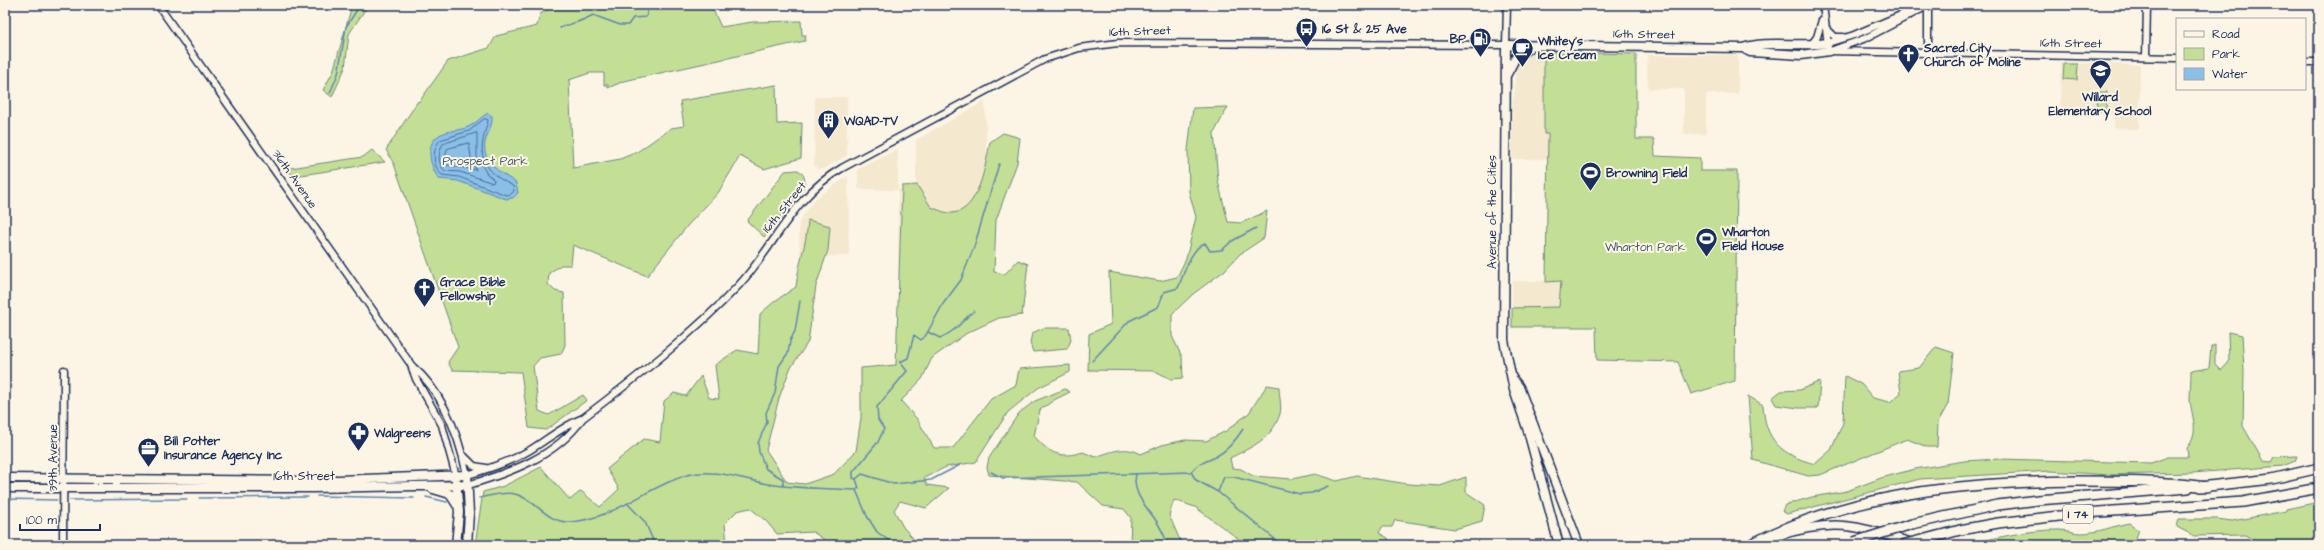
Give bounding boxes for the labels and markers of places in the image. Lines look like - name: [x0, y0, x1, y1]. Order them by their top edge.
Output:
- bus stop icon: 16 St & 25 Ave: [1293, 16, 1319, 49]
- place label: 16 St & 25 Ave: [1322, 21, 1407, 38]
- fuel station icon: BP: [1468, 26, 1494, 59]
- place label: BP: [1450, 31, 1466, 48]
- place label: Whitey's Ice Cream: [1537, 33, 1596, 64]
- cafe icon: Whitey's Ice Cream: [1510, 35, 1536, 68]
- place label: Sacred City Church of Moline: [1923, 40, 2022, 71]
- church icon: Sacred City Church of Moline: [1896, 42, 1922, 75]
- school or university icon: Willard Elementary School: [2087, 57, 2113, 90]
- place label: Willard Elementary School: [2049, 89, 2152, 121]
- building icon: WQAD-TV: [815, 108, 841, 141]
- place label: WQAD-TV: [843, 113, 899, 130]
- sports icon: Browning Field: [1578, 160, 1604, 193]
- place label: Browning Field: [1606, 165, 1688, 184]
- place label: Wharton Field House: [1721, 224, 1785, 255]
- sports icon: Wharton Field House: [1694, 226, 1720, 259]
- place label: Grace Bible Fellowship: [440, 274, 506, 306]
- church icon: Grace Bible Fellowship: [411, 276, 437, 309]
- pharmacy icon: Walgreens: [346, 420, 372, 453]
- place label: Walgreens: [373, 425, 431, 444]
- place label: Bill Potter Insurance Agency Inc: [164, 433, 283, 466]
- office icon: Bill Potter Insurance Agency Inc: [135, 435, 161, 468]

